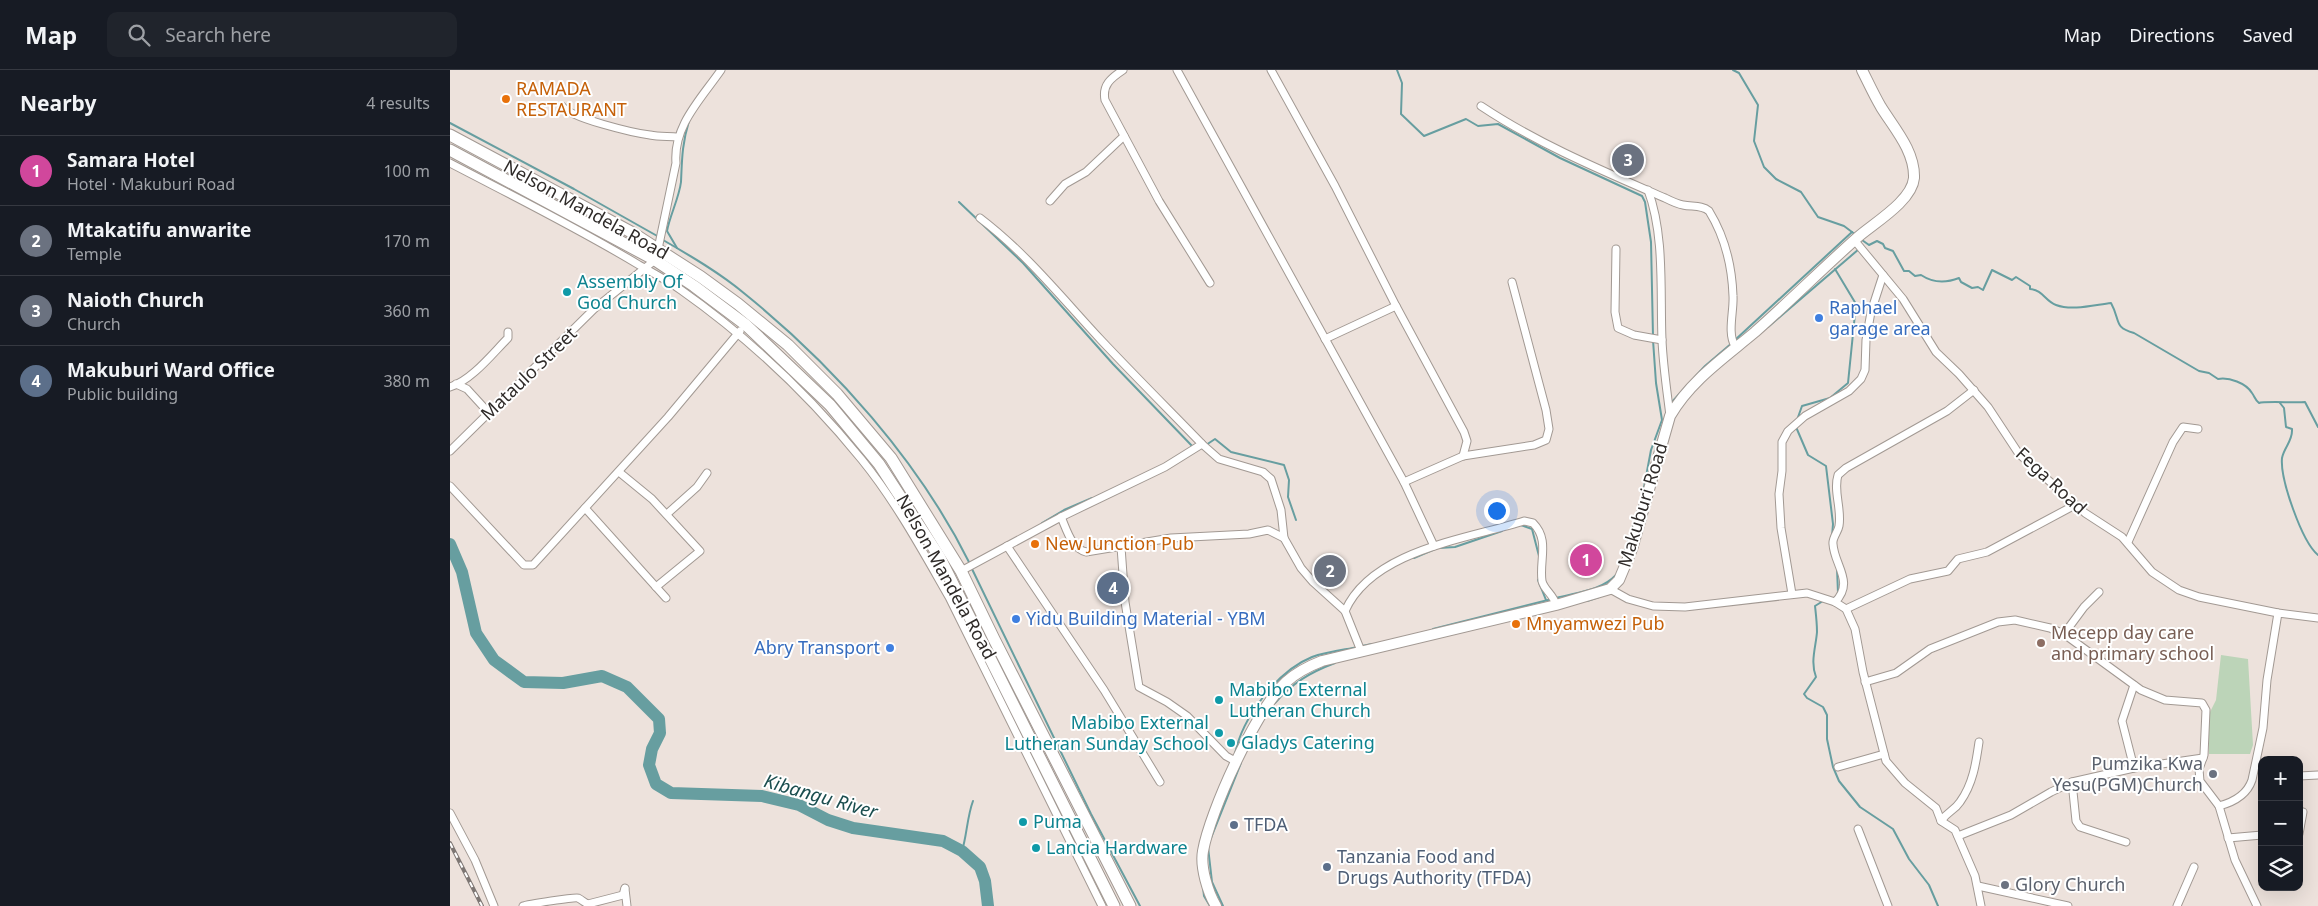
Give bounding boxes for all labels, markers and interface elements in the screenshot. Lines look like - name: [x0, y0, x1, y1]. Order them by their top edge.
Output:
- search box: [107, 12, 457, 57]
- text: Map: [25, 18, 77, 51]
- icon: search: [125, 21, 153, 49]
- text: Search here: [165, 22, 271, 48]
- text: Map: [2064, 23, 2101, 47]
- text: Directions: [2129, 23, 2215, 47]
- text: Saved: [2243, 23, 2293, 47]
- place label: RAMADA RESTAURANT: [516, 76, 627, 121]
- text: Nearby: [20, 89, 96, 117]
- text: 4 results: [366, 92, 430, 114]
- marker: RAMADA RESTAURANT: [500, 93, 512, 105]
- pin: 3: [1612, 141, 1644, 179]
- text: Samara Hotel: [67, 147, 195, 173]
- street label: Nelson Mandela Road: [500, 154, 673, 265]
- text: 1: [31, 160, 41, 182]
- text: 100 m: [383, 160, 430, 182]
- text: Hotel · Makuburi Road: [67, 173, 235, 195]
- text: Mtakatifu anwarite: [67, 217, 251, 243]
- text: 2: [31, 230, 41, 252]
- text: 170 m: [383, 230, 430, 252]
- text: Temple: [67, 243, 122, 265]
- place label: Assembly Of God Church: [577, 269, 683, 314]
- marker: Assembly Of God Church: [561, 286, 573, 298]
- text: Naioth Church: [67, 287, 204, 313]
- place label: Raphael garage area: [1829, 295, 1931, 340]
- text: 3: [31, 300, 41, 322]
- text: 360 m: [383, 300, 430, 322]
- marker: Raphael garage area: [1813, 312, 1825, 324]
- text: Church: [67, 313, 121, 335]
- street label: Mataulo Street: [475, 321, 582, 425]
- text: Makuburi Ward Office: [67, 357, 275, 383]
- text: 4: [31, 370, 41, 392]
- text: 380 m: [383, 370, 430, 392]
- text: Public building: [67, 383, 178, 405]
- street label: Makuburi Road: [1612, 439, 1672, 570]
- street label: Fega Road: [2011, 441, 2092, 519]
- street label: Nelson Mandela Road: [891, 490, 1002, 663]
- your location: [1484, 498, 1510, 524]
- place label: New Junction Pub: [1045, 531, 1194, 555]
- marker: New Junction Pub: [1029, 538, 1041, 550]
- pin: 1: [1570, 541, 1602, 579]
- pin: 2: [1314, 552, 1346, 590]
- pin: 4: [1097, 569, 1129, 607]
- place label: Yidu Building Material - YBM: [1026, 606, 1266, 630]
- place label: Mnyamwezi Pub: [1526, 611, 1665, 635]
- marker: Yidu Building Material - YBM: [1010, 613, 1022, 625]
- marker: Mnyamwezi Pub: [1510, 618, 1522, 630]
- place label: Mecepp day care and primary school: [2051, 620, 2214, 665]
- place label: Abry Transport: [754, 635, 880, 659]
- marker: Mecepp day care and primary school: [2035, 637, 2047, 649]
- marker: Abry Transport: [884, 642, 896, 654]
- place label: Mabibo External Lutheran Church: [1229, 677, 1371, 722]
- marker: Mabibo External Lutheran Church: [1213, 694, 1225, 706]
- place label: Mabibo External Lutheran Sunday School: [1004, 710, 1209, 755]
- marker: Mabibo External Lutheran Sunday School: [1213, 727, 1225, 739]
- place label: Gladys Catering: [1241, 730, 1375, 754]
- marker: Gladys Catering: [1225, 737, 1237, 749]
- place label: Pumzika Kwa Yesu(PGM)Church: [2052, 751, 2203, 796]
- map controls: [2258, 756, 2303, 891]
- button: +: [2258, 756, 2303, 801]
- water label: Kibangu River: [761, 767, 882, 825]
- marker: Pumzika Kwa Yesu(PGM)Church: [2207, 768, 2219, 780]
- button: −: [2258, 801, 2303, 846]
- place label: Puma: [1033, 809, 1082, 833]
- place label: TFDA: [1244, 812, 1288, 836]
- marker: Puma: [1017, 816, 1029, 828]
- marker: TFDA: [1228, 819, 1240, 831]
- place label: Lancia Hardware: [1046, 835, 1188, 859]
- marker: Lancia Hardware: [1030, 842, 1042, 854]
- place label: Tanzania Food and Drugs Authority (TFDA): [1337, 844, 1531, 889]
- button: layers: [2258, 846, 2303, 891]
- marker: Tanzania Food and Drugs Authority (TFDA): [1321, 861, 1333, 873]
- place label: Glory Church: [2015, 872, 2125, 896]
- marker: Glory Church: [1999, 879, 2011, 891]

